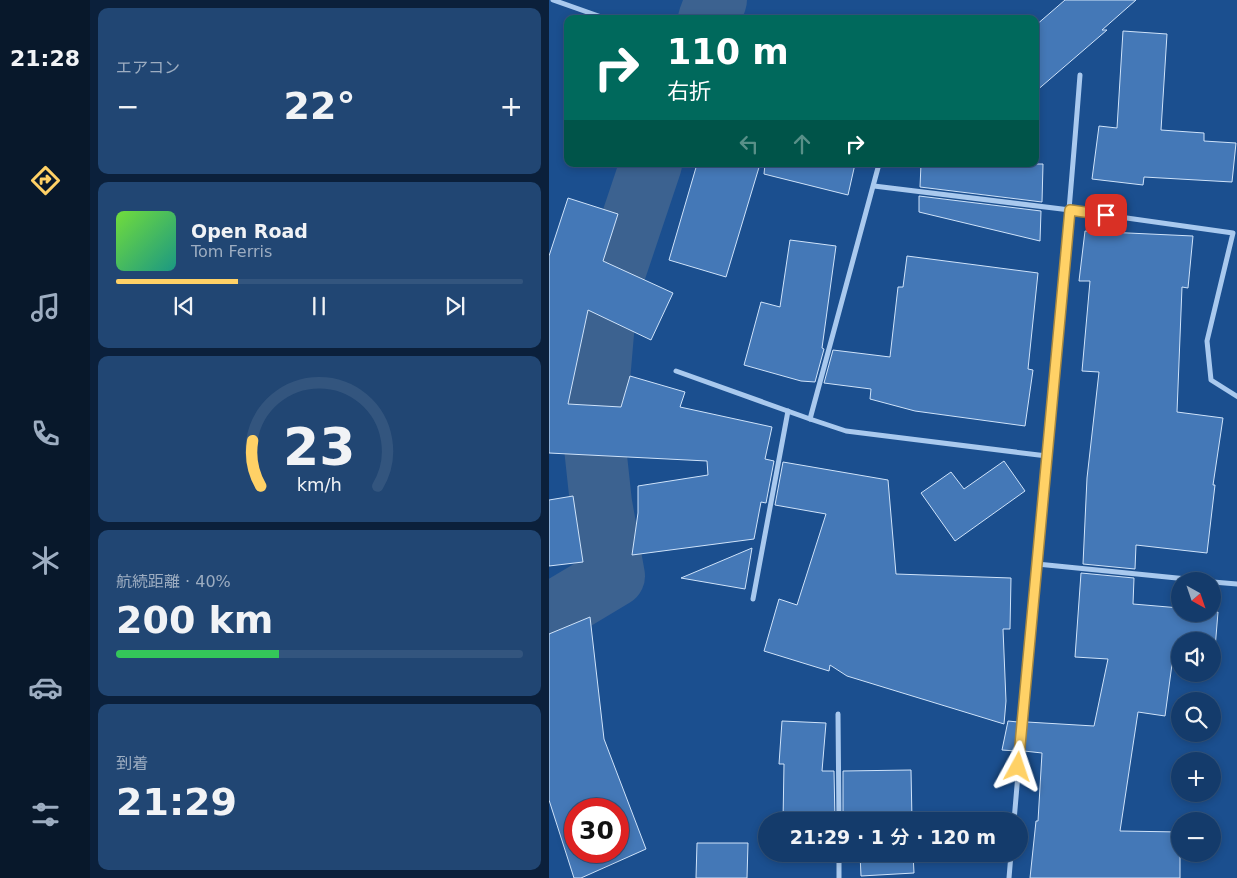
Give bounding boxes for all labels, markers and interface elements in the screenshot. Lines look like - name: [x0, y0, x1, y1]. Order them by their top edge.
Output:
- text: 110 m: [667, 32, 789, 72]
- icon: right: [584, 35, 649, 100]
- text: 21:28: [10, 46, 80, 71]
- text: エアコン: [116, 58, 180, 77]
- text: 右折: [667, 79, 711, 104]
- text: 22°: [284, 84, 355, 128]
- text: −: [116, 90, 139, 123]
- text: +: [500, 90, 523, 123]
- icon: left: [735, 130, 763, 158]
- icon: ahead: [788, 130, 816, 158]
- icon: right: [841, 130, 869, 158]
- icon: directions: [28, 163, 63, 198]
- pin: [1085, 194, 1127, 236]
- icon: arrive: [1092, 201, 1120, 229]
- text: Open Road: [191, 220, 308, 242]
- text: Tom Ferris: [191, 242, 272, 261]
- icon: music: [28, 290, 63, 325]
- icon: previous: [170, 292, 198, 320]
- icon: pause: [305, 292, 333, 320]
- icon: next: [441, 292, 469, 320]
- icon: phone: [28, 416, 63, 451]
- text: 23: [283, 417, 356, 477]
- text: km/h: [297, 474, 342, 495]
- icon: climate: [28, 543, 63, 578]
- text: 航続距離 · 40%: [116, 572, 231, 591]
- north arrow: [1171, 572, 1221, 622]
- map controls: [1171, 572, 1221, 862]
- text: 200 km: [116, 598, 273, 642]
- button: sound: [1171, 632, 1221, 682]
- icon: car: [28, 670, 63, 705]
- button: search: [1171, 692, 1221, 742]
- position arrow: [991, 740, 1043, 792]
- button: +: [1171, 752, 1221, 802]
- text: 到着: [116, 754, 148, 773]
- text: 21:29: [116, 780, 237, 824]
- icon: filters: [28, 797, 63, 832]
- speed limit sign: 30: [564, 798, 629, 863]
- button: −: [1171, 812, 1221, 862]
- text: 21:29 · 1 分 · 120 m: [790, 826, 996, 848]

